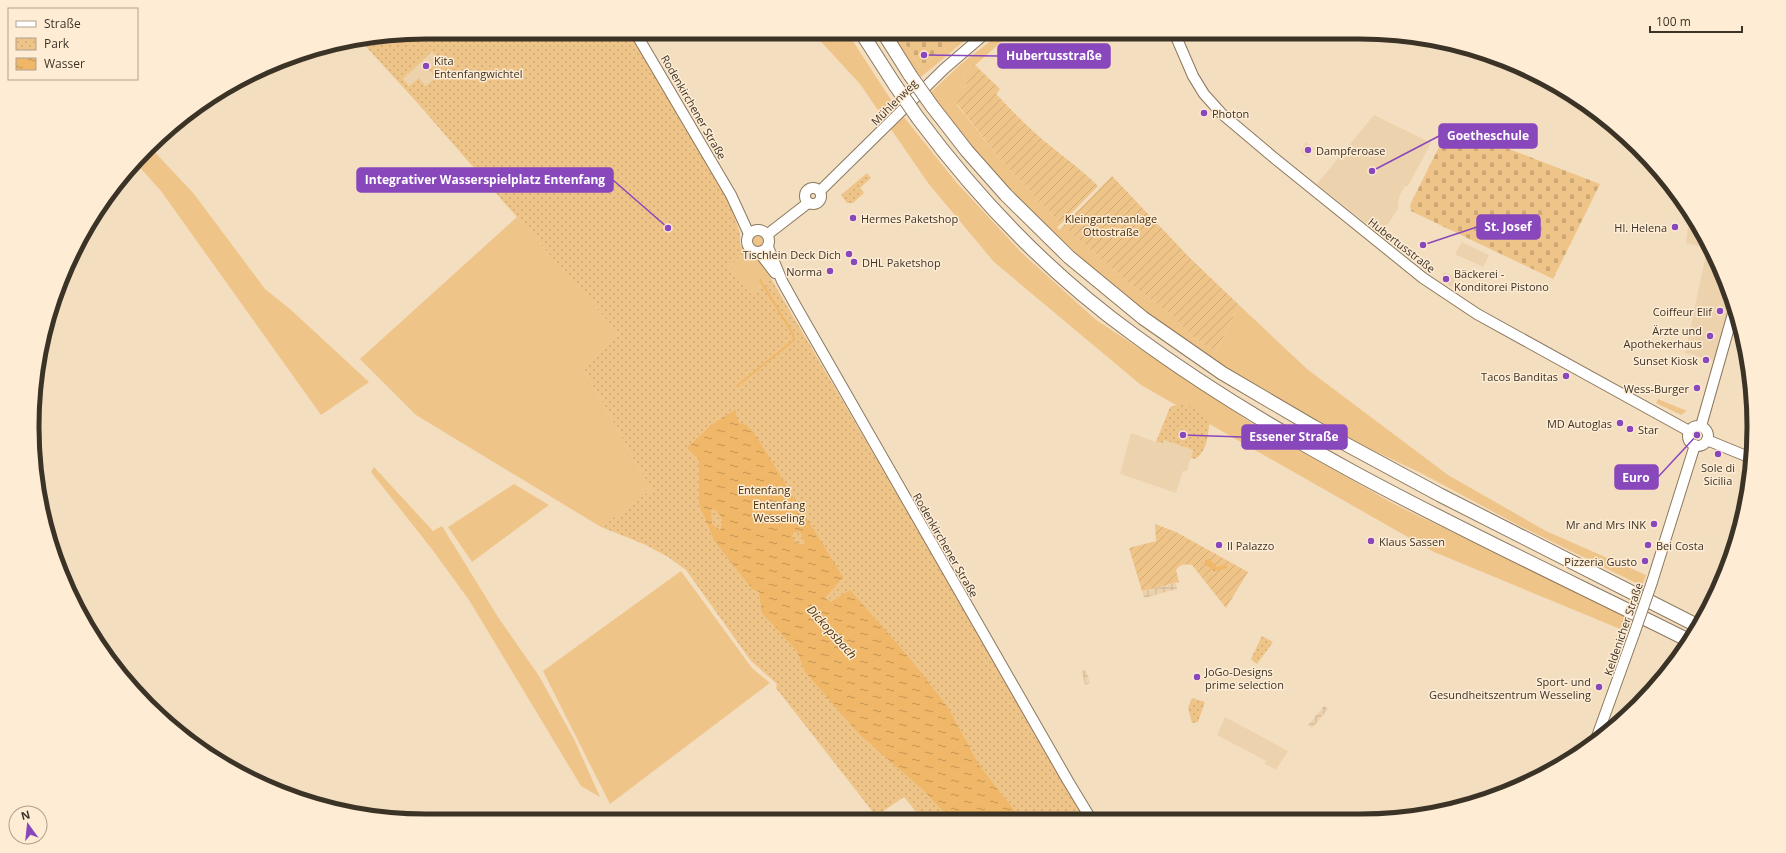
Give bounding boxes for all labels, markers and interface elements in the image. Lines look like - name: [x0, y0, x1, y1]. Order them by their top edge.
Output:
- legend: [8, 8, 138, 80]
- scale bar: [1650, 8, 1742, 34]
- text: 100 m: [1656, 13, 1691, 30]
- text: Straße: [44, 15, 81, 32]
- text: Park: [44, 35, 70, 52]
- callout: Hubertusstraße: [998, 44, 1110, 68]
- text: Hubertusstraße: [1006, 47, 1102, 64]
- street label: Rodenkirchener Straße: [658, 52, 730, 162]
- place label: Kita Entenfangwichtel: [434, 53, 522, 81]
- text: Wasser: [44, 55, 85, 72]
- marker: Kita Entenfangwichtel: [421, 61, 431, 71]
- street label: Mühlenweg: [868, 76, 920, 128]
- place label: Photon: [1212, 106, 1249, 121]
- marker: Photon: [1199, 108, 1209, 118]
- callout: Goetheschule: [1439, 124, 1537, 148]
- text: Goetheschule: [1447, 127, 1529, 144]
- place label: Dampferoase: [1316, 143, 1386, 158]
- marker: Dampferoase: [1303, 145, 1313, 155]
- callout: Integrativer Wasserspielplatz Entenfang: [357, 168, 613, 192]
- text: Integrativer Wasserspielplatz Entenfang: [365, 171, 605, 188]
- place label: Hermes Paketshop: [861, 211, 958, 226]
- park label: Kleingartenanlage Ottostraße: [1065, 211, 1157, 239]
- marker: Hermes Paketshop: [848, 213, 858, 223]
- street label: Hubertusstraße: [1365, 214, 1439, 276]
- callout: St. Josef: [1477, 215, 1540, 239]
- text: St. Josef: [1484, 218, 1533, 235]
- place label: Hl. Helena: [1614, 220, 1667, 235]
- marker: Hl. Helena: [1670, 222, 1680, 232]
- place label: Tischlein Deck Dich: [743, 247, 841, 262]
- marker: Tischlein Deck Dich: [844, 249, 854, 259]
- place label: DHL Paketshop: [862, 255, 941, 270]
- marker: DHL Paketshop: [849, 257, 859, 267]
- place label: Norma: [786, 264, 822, 279]
- marker: Norma: [825, 266, 835, 276]
- place label: Bäckerei - Konditorei Pistono: [1454, 266, 1549, 294]
- marker: Bäckerei - Konditorei Pistono: [1441, 274, 1451, 284]
- place label: Coiffeur Elif: [1653, 304, 1713, 319]
- marker: Coiffeur Elif: [1715, 306, 1725, 316]
- place label: Ärzte und Apothekerhaus: [1624, 323, 1702, 351]
- marker: Ärzte und Apothekerhaus: [1705, 331, 1715, 341]
- place label: Sunset Kiosk: [1633, 353, 1698, 368]
- marker: Sunset Kiosk: [1701, 355, 1711, 365]
- place label: Tacos Banditas: [1481, 369, 1558, 384]
- marker: Tacos Banditas: [1561, 371, 1571, 381]
- place label: Wess-Burger: [1624, 381, 1689, 396]
- marker: Wess-Burger: [1692, 383, 1702, 393]
- place label: MD Autoglas: [1547, 416, 1612, 431]
- marker: MD Autoglas: [1615, 418, 1625, 428]
- place label: Star: [1638, 422, 1659, 437]
- marker: Star: [1625, 424, 1635, 434]
- callout: Essener Straße: [1242, 425, 1347, 449]
- text: Essener Straße: [1249, 428, 1339, 445]
- marker: Sole di Sicilia: [1713, 449, 1723, 459]
- place label: Sole di Sicilia: [1701, 460, 1735, 488]
- callout: Euro: [1615, 465, 1658, 489]
- text: Euro: [1622, 469, 1650, 486]
- park label: Entenfang: [738, 482, 790, 497]
- street label: Rodenkirchener Straße: [910, 490, 982, 600]
- park label: Entenfang Wesseling: [753, 497, 805, 525]
- place label: Mr and Mrs INK: [1566, 517, 1646, 532]
- marker: Mr and Mrs INK: [1649, 519, 1659, 529]
- place label: Klaus Sassen: [1379, 534, 1445, 549]
- marker: Klaus Sassen: [1366, 536, 1376, 546]
- place label: Il Palazzo: [1227, 538, 1275, 553]
- place label: Bei Costa: [1656, 538, 1704, 553]
- marker: Il Palazzo: [1214, 540, 1224, 550]
- marker: Bei Costa: [1643, 540, 1653, 550]
- place label: Pizzeria Gusto: [1564, 554, 1637, 569]
- marker: Pizzeria Gusto: [1640, 556, 1650, 566]
- street label: Keldenicher Straße: [1600, 581, 1646, 677]
- water label: Dickopsbach: [803, 601, 861, 663]
- place label: JoGo-Designs prime selection: [1204, 664, 1284, 692]
- marker: JoGo-Designs prime selection: [1192, 672, 1202, 682]
- place label: Sport- und Gesundheitszentrum Wesseling: [1429, 674, 1591, 702]
- marker: Sport- und Gesundheitszentrum Wesseling: [1594, 682, 1604, 692]
- north arrow: [8, 805, 48, 845]
- text: N: [19, 806, 32, 823]

